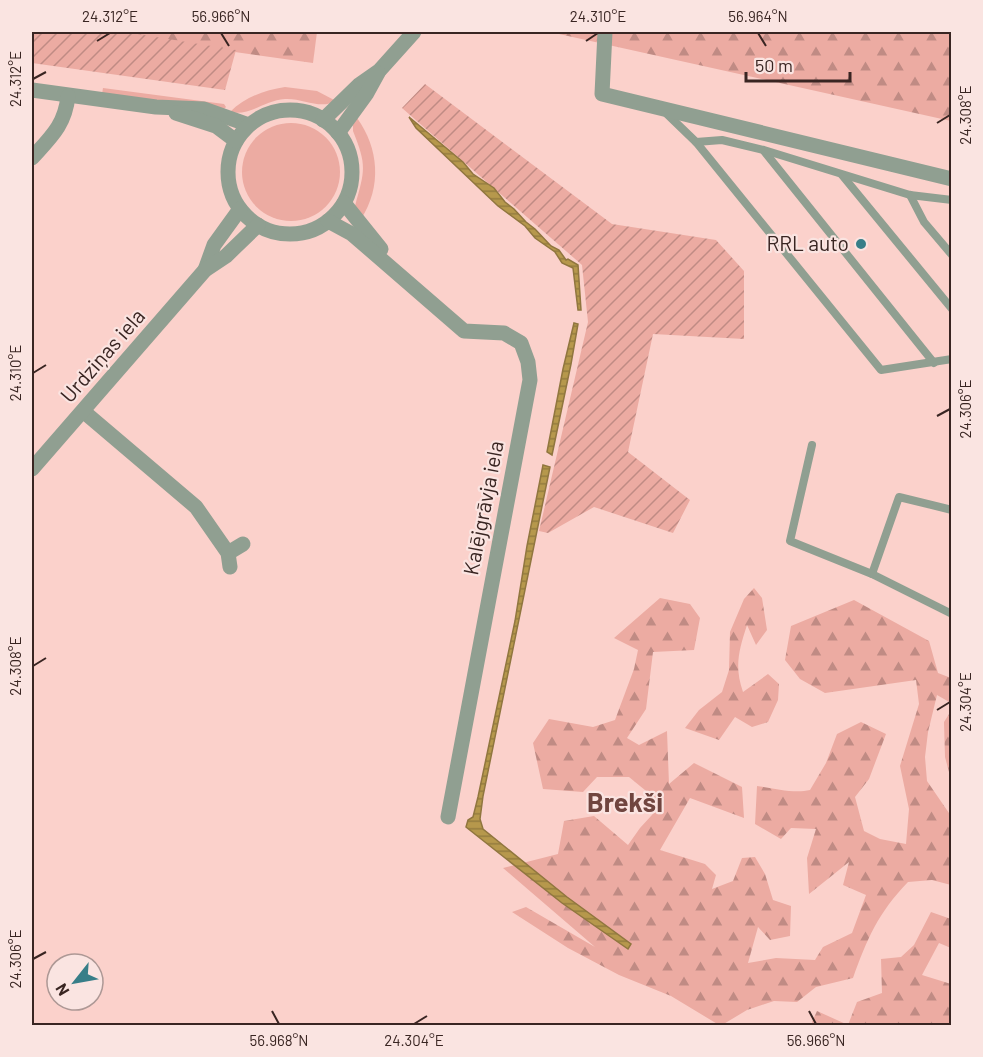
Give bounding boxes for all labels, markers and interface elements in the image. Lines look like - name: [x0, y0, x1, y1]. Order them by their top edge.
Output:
- text: 24.312°E: [82, 7, 138, 25]
- text: 56.966°N: [192, 7, 250, 25]
- text: 24.310°E: [570, 7, 626, 25]
- text: 56.964°N: [728, 7, 788, 25]
- scale bar: [746, 45, 850, 83]
- text: 24.312°E: [6, 51, 24, 107]
- text: 50 m: [755, 54, 793, 76]
- text: 24.308°E: [956, 85, 974, 145]
- place label: RRL auto: [766, 230, 849, 255]
- marker: RRL auto: [854, 237, 868, 251]
- street label: Urdziņas iela: [54, 303, 149, 407]
- text: 24.310°E: [6, 345, 24, 401]
- text: 24.306°E: [956, 379, 974, 439]
- street label: Kalējgrāvja iela: [457, 438, 508, 577]
- text: 24.308°E: [6, 636, 24, 696]
- text: 24.304°E: [956, 672, 974, 732]
- district label: Brekši: [587, 785, 663, 817]
- text: 24.306°E: [6, 929, 24, 989]
- north arrow: [45, 952, 105, 1012]
- text: N: [51, 981, 73, 999]
- text: 56.968°N: [250, 1031, 308, 1049]
- text: 24.304°E: [384, 1031, 444, 1049]
- text: 56.966°N: [787, 1031, 845, 1049]

